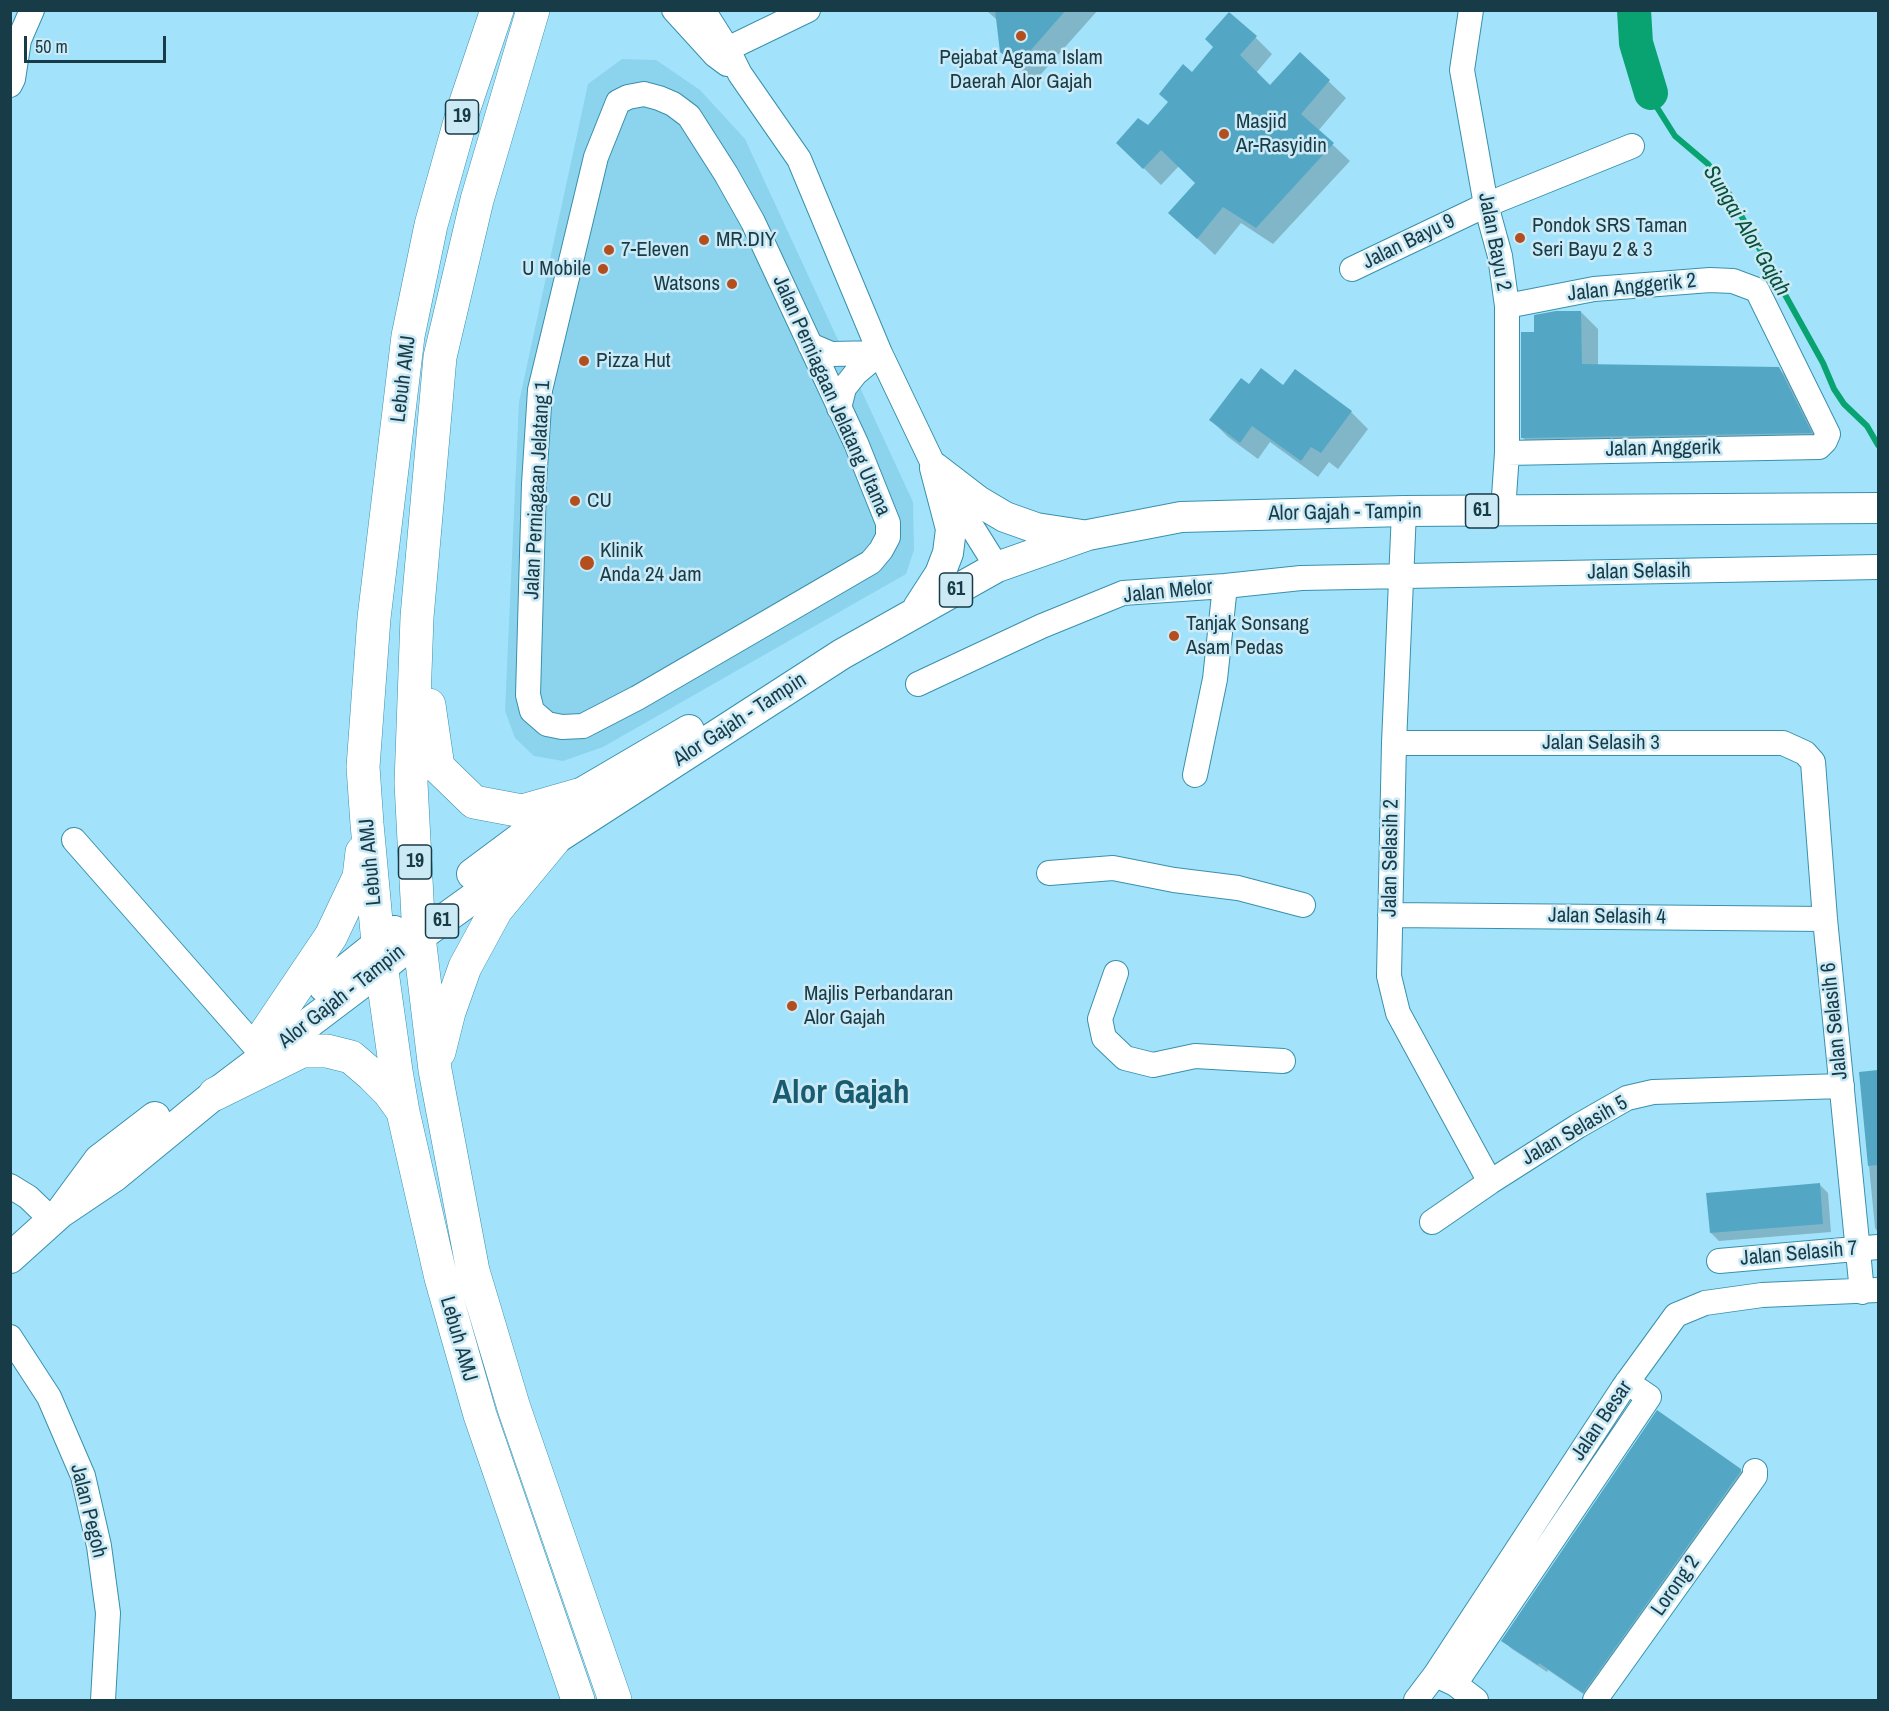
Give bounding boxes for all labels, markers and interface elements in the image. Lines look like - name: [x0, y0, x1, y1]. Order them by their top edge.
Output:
- scale bar: [27, 24, 170, 62]
- marker: Pejabat Agama Islam Daerah Alor Gajah: [1014, 29, 1028, 43]
- text: 50 m: [35, 34, 68, 59]
- place label: Pejabat Agama Islam Daerah Alor Gajah: [939, 45, 1103, 95]
- road number: 19: [446, 100, 478, 134]
- place label: Masjid Ar-Rasyidin: [1236, 109, 1327, 159]
- marker: Masjid Ar-Rasyidin: [1217, 127, 1231, 141]
- water label: Sungai Alor Gajah: [1697, 161, 1795, 301]
- street label: Jalan Bayu 2: [1472, 191, 1516, 293]
- street label: Jalan Bayu 9: [1359, 209, 1459, 275]
- place label: Pondok SRS Taman Seri Bayu 2 & 3: [1532, 213, 1687, 263]
- place label: MR.DIY: [716, 227, 776, 253]
- marker: Pondok SRS Taman Seri Bayu 2 & 3: [1513, 231, 1527, 245]
- marker: MR.DIY: [697, 233, 711, 247]
- place label: 7-Eleven: [621, 237, 689, 263]
- marker: 7-Eleven: [602, 243, 616, 257]
- place label: U Mobile: [522, 256, 591, 282]
- marker: U Mobile: [596, 262, 610, 276]
- street label: Jalan Anggerik 2: [1566, 269, 1698, 307]
- place label: Watsons: [654, 271, 720, 297]
- street label: Jalan Perniagaan Jelatang Utama: [767, 272, 895, 520]
- marker: Watsons: [725, 277, 739, 291]
- street label: Lebuh AMJ: [386, 334, 422, 424]
- place label: Pizza Hut: [596, 348, 671, 374]
- marker: Pizza Hut: [577, 354, 591, 368]
- street label: Jalan Perniagaan Jelatang 1: [520, 380, 556, 600]
- street label: Jalan Anggerik: [1605, 435, 1721, 463]
- place label: CU: [587, 488, 612, 514]
- marker: CU: [568, 494, 582, 508]
- road number: 61: [1466, 494, 1498, 528]
- street label: Alor Gajah - Tampin: [1268, 499, 1422, 527]
- place label: Klinik Anda 24 Jam: [600, 538, 701, 588]
- marker: Klinik Anda 24 Jam: [578, 554, 596, 572]
- street label: Jalan Selasih: [1587, 558, 1691, 586]
- road number: 61: [940, 573, 972, 607]
- street label: Jalan Melor: [1122, 575, 1214, 609]
- place label: Tanjak Sonsang Asam Pedas: [1186, 611, 1309, 661]
- marker: Tanjak Sonsang Asam Pedas: [1167, 629, 1181, 643]
- street label: Alor Gajah - Tampin: [669, 668, 811, 772]
- street label: Jalan Selasih 3: [1542, 730, 1660, 756]
- street label: Jalan Selasih 2: [1377, 799, 1405, 917]
- street label: Lebuh AMJ: [355, 818, 387, 906]
- road number: 19: [398, 845, 432, 879]
- street label: Jalan Selasih 4: [1548, 903, 1666, 931]
- road number: 61: [426, 904, 458, 938]
- street label: Alor Gajah - Tampin: [274, 940, 410, 1054]
- street label: Jalan Selasih 6: [1816, 961, 1854, 1081]
- place label: Majlis Perbandaran Alor Gajah: [804, 981, 953, 1031]
- marker: Majlis Perbandaran Alor Gajah: [785, 999, 799, 1013]
- district label: Alor Gajah: [773, 1074, 909, 1114]
- street label: Jalan Selasih 5: [1518, 1091, 1632, 1171]
- street label: Jalan Selasih 7: [1739, 1236, 1859, 1272]
- street label: Lebuh AMJ: [434, 1294, 482, 1384]
- street label: Jalan Besar: [1566, 1376, 1638, 1466]
- street label: Jalan Pegoh: [64, 1462, 112, 1560]
- street label: Lorong 2: [1646, 1551, 1706, 1621]

